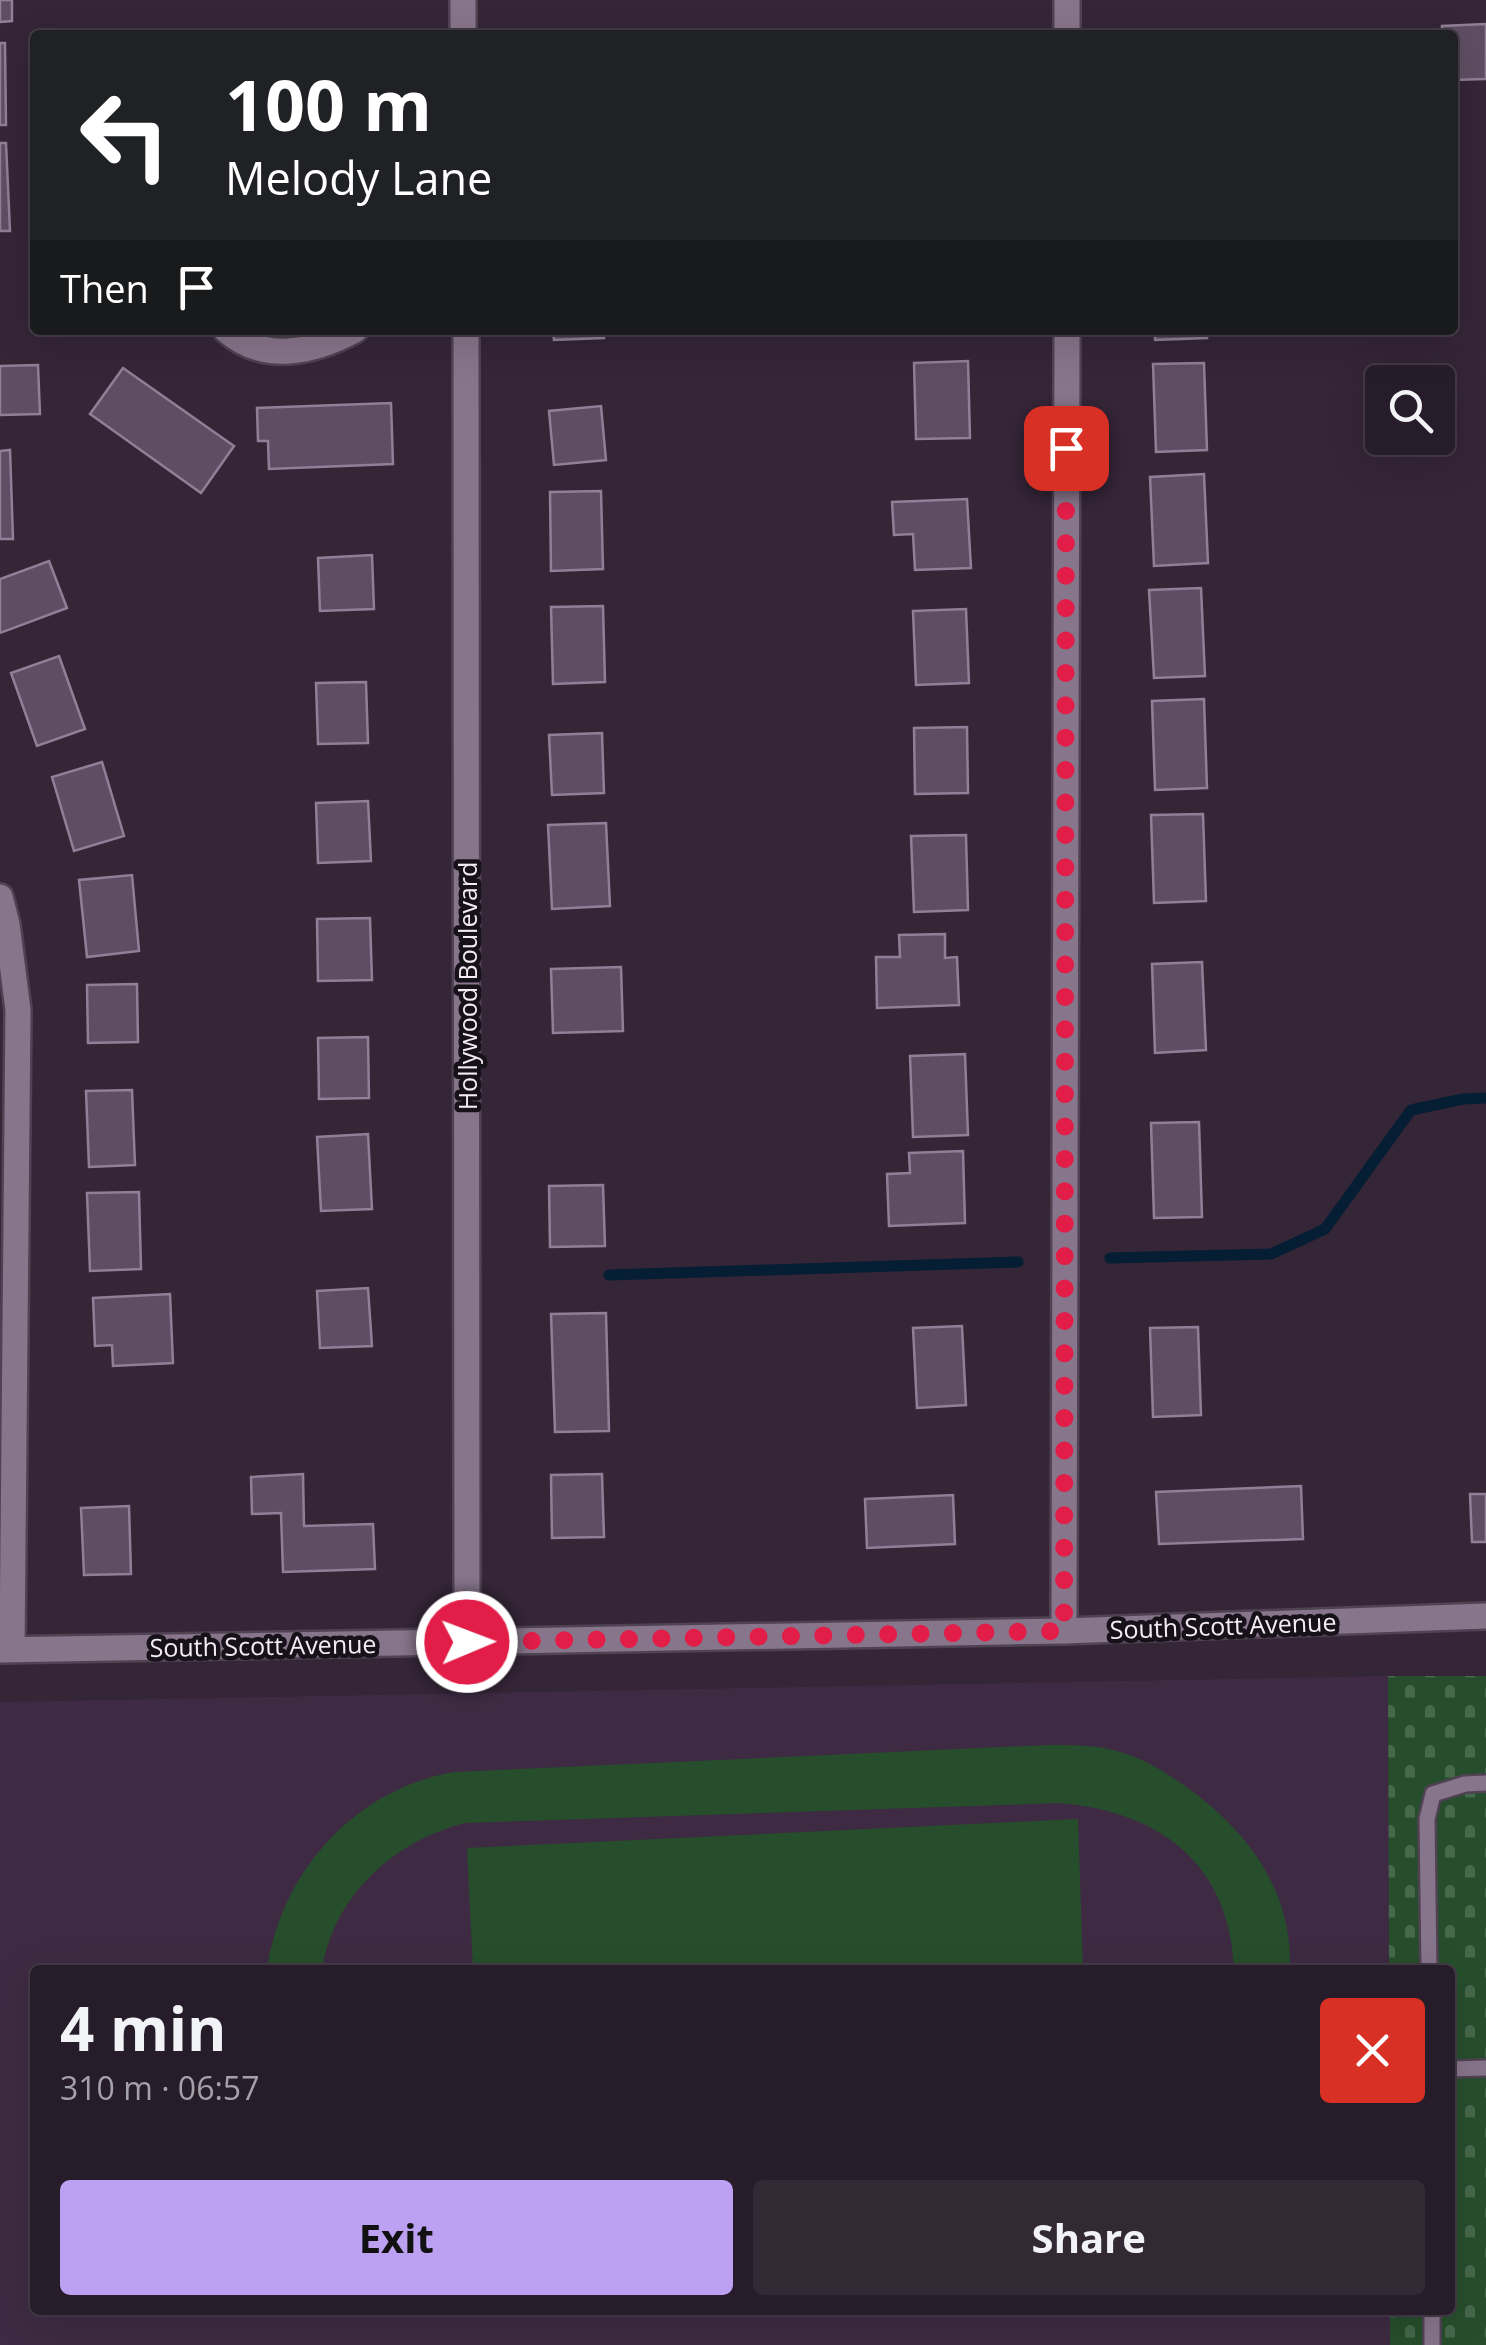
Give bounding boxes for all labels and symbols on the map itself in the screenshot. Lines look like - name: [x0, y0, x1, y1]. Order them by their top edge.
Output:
- pin: [1024, 406, 1109, 491]
- street label: Hollywood Boulevard: [450, 862, 484, 1110]
- position arrow: [415, 1590, 519, 1694]
- street label: South Scott Avenue: [1109, 1604, 1337, 1646]
- street label: South Scott Avenue: [149, 1626, 377, 1664]

